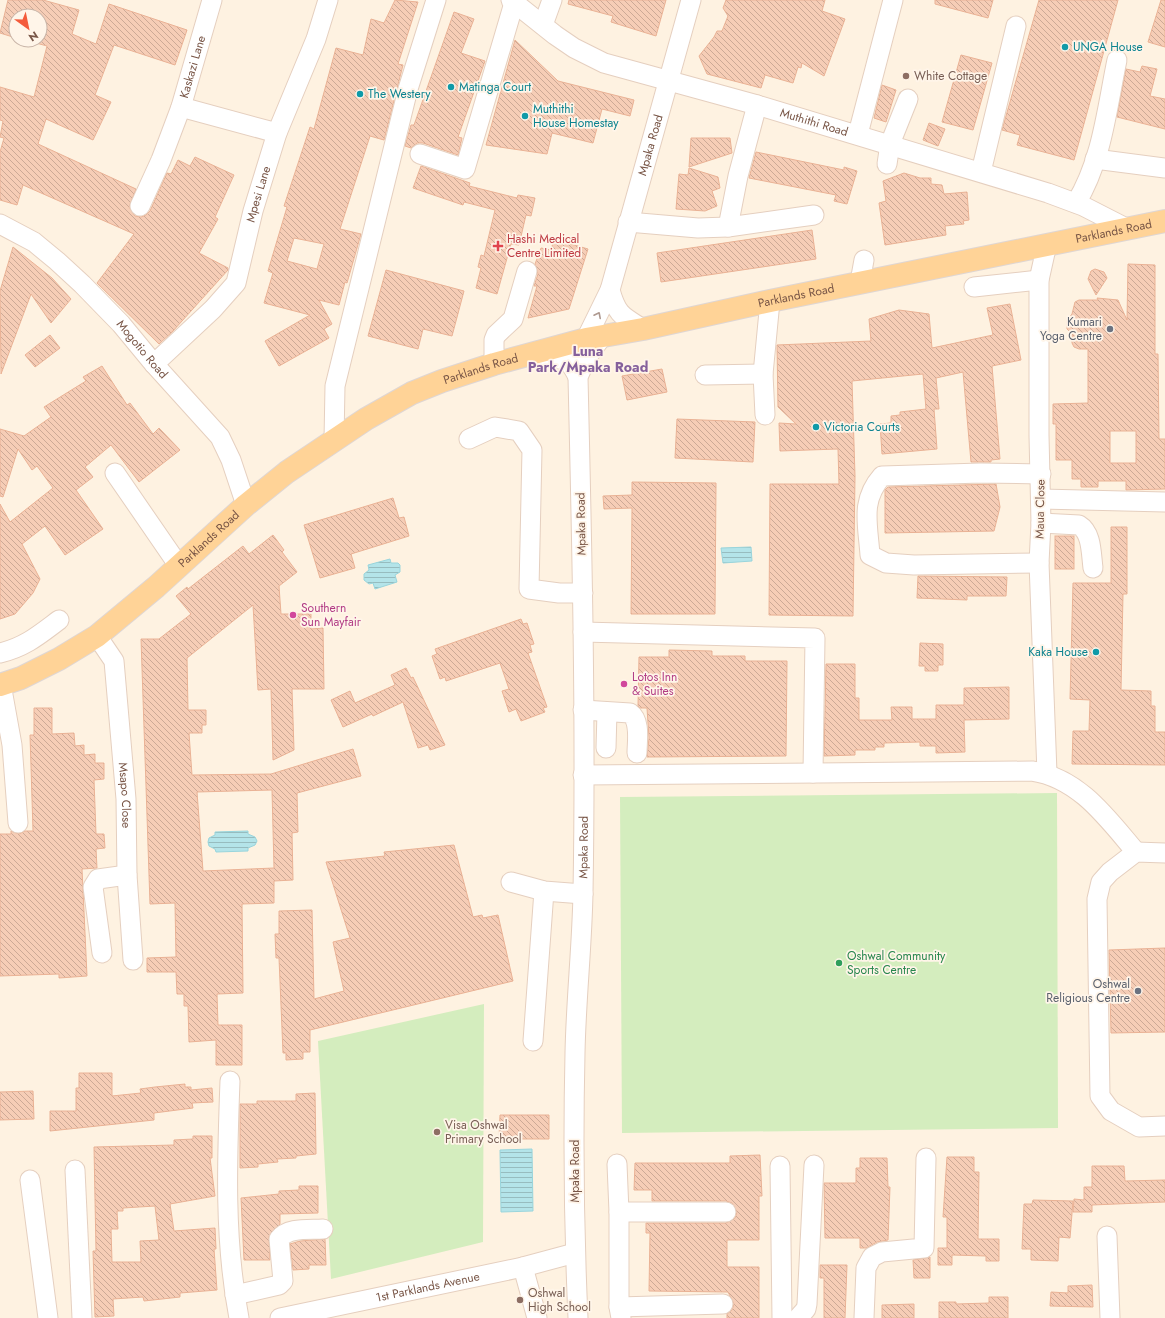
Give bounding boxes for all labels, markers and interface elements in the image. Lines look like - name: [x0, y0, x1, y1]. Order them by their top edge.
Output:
- north arrow: [8, 8, 48, 48]
- text: N: [25, 27, 41, 45]
- street label: Kaskazi Lane: [175, 33, 210, 100]
- place label: UNGA House: [1073, 38, 1143, 56]
- marker: UNGA House: [1060, 42, 1070, 52]
- place label: White Cottage: [914, 67, 987, 85]
- marker: White Cottage: [901, 71, 911, 81]
- place label: Matinga Court: [459, 78, 531, 96]
- marker: Matinga Court: [446, 82, 456, 92]
- place label: The Westery: [368, 85, 431, 103]
- marker: The Westery: [355, 89, 365, 99]
- place label: Muthithi House Homestay: [533, 100, 619, 132]
- street label: Muthithi Road: [778, 103, 850, 141]
- marker: Muthithi House Homestay: [520, 111, 530, 121]
- street label: Mpaka Road: [633, 112, 668, 178]
- street label: Mpesi Lane: [242, 164, 275, 224]
- street label: Parklands Road: [1074, 215, 1153, 248]
- place label: Hashi Medical Centre Limited: [507, 230, 581, 262]
- marker: Hashi Medical Centre Limited: [492, 240, 504, 252]
- street label: Parklands Road: [756, 279, 836, 312]
- one-way arrow: [593, 311, 601, 319]
- place label: Kumari Yoga Centre: [1040, 313, 1102, 345]
- street label: Mogotio Road: [112, 316, 172, 383]
- marker: Kumari Yoga Centre: [1105, 324, 1115, 334]
- district label: Luna Park/Mpaka Road: [528, 341, 648, 377]
- street label: Parklands Road: [441, 349, 520, 389]
- place label: Victoria Courts: [824, 418, 900, 436]
- marker: Victoria Courts: [811, 422, 821, 432]
- street label: Maua Close: [1030, 479, 1050, 539]
- street label: Mpaka Road: [571, 492, 591, 556]
- street label: Parklands Road: [174, 506, 243, 572]
- place label: Southern Sun Mayfair: [301, 599, 362, 631]
- marker: Southern Sun Mayfair: [288, 610, 298, 620]
- place label: Kaka House: [1028, 643, 1088, 661]
- marker: Kaka House: [1091, 647, 1101, 657]
- place label: Lotos Inn & Suites: [632, 668, 677, 700]
- marker: Lotos Inn & Suites: [619, 679, 629, 689]
- street label: Msapo Close: [114, 762, 135, 828]
- street label: Mpaka Road: [574, 816, 593, 879]
- place label: Oshwal Community Sports Centre: [847, 947, 946, 979]
- marker: Oshwal Community Sports Centre: [834, 958, 844, 968]
- place label: Oshwal Religious Centre: [1046, 975, 1130, 1007]
- marker: Oshwal Religious Centre: [1133, 986, 1143, 996]
- place label: Visa Oshwal Primary School: [445, 1116, 522, 1148]
- marker: Visa Oshwal Primary School: [432, 1127, 442, 1137]
- street label: Mpaka Road: [566, 1140, 584, 1202]
- street label: 1st Parklands Avenue: [374, 1267, 481, 1307]
- place label: Oshwal High School: [528, 1284, 591, 1316]
- marker: Oshwal High School: [515, 1295, 525, 1305]

